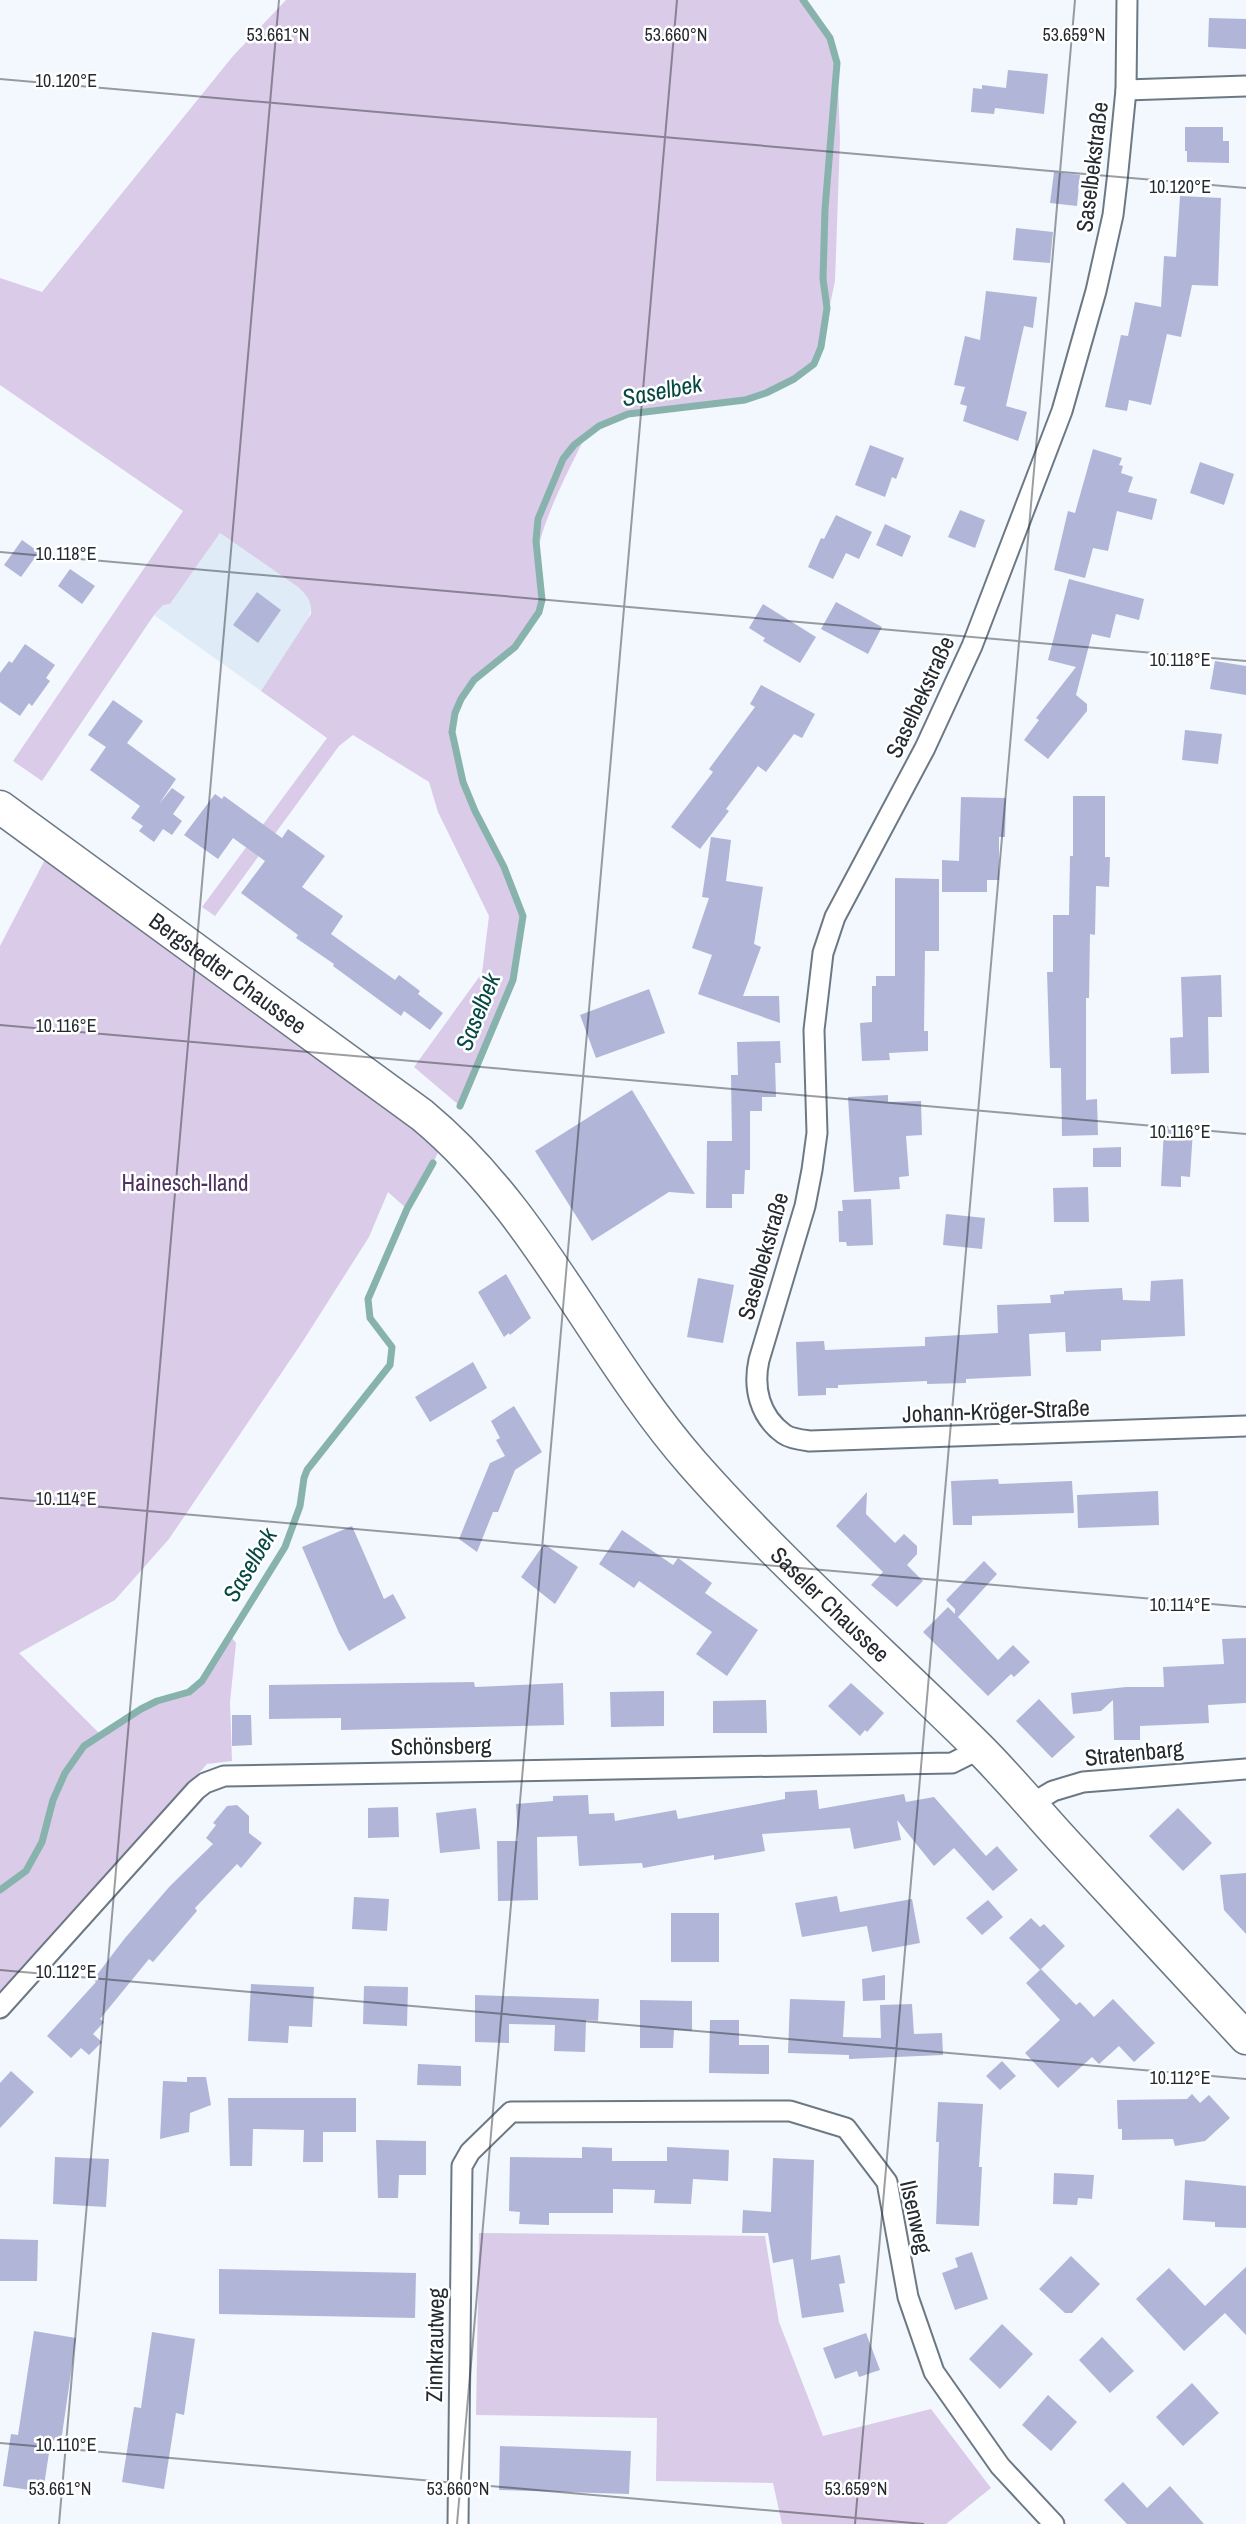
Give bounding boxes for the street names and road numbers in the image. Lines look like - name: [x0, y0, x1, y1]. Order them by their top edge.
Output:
- street label: Saselbekstraße: [1068, 100, 1115, 234]
- street label: Saselbekstraße: [878, 631, 961, 763]
- street label: Bergstedter Chaussee: [143, 905, 313, 1041]
- street label: Saselbekstraße: [730, 1189, 795, 1323]
- street label: Johann-Kröger-Straße: [902, 1392, 1090, 1429]
- street label: Saseler Chaussee: [764, 1539, 897, 1669]
- street label: Schönsberg: [390, 1729, 492, 1762]
- street label: Stratenbarg: [1083, 1732, 1185, 1773]
- street label: Ilsenweg: [893, 2177, 940, 2257]
- street label: Zinnkrautweg: [418, 2287, 451, 2402]

